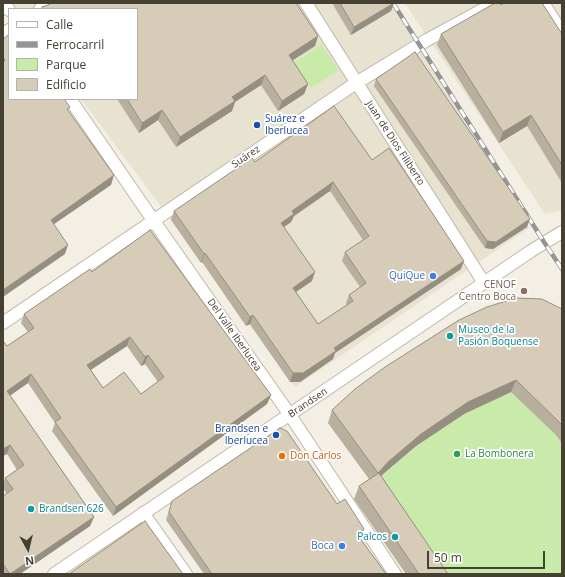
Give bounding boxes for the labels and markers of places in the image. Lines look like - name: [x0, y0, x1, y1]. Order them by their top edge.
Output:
- place label: Suárez e Iberlucea: [265, 113, 308, 136]
- marker: Suárez e Iberlucea: [252, 120, 262, 130]
- place label: QuiQue: [389, 270, 425, 282]
- marker: QuiQue: [428, 271, 438, 281]
- place label: CENOF Centro Boca: [459, 279, 516, 302]
- marker: CENOF Centro Boca: [519, 286, 529, 296]
- place label: Museo de la Pasión Boquense: [458, 324, 538, 348]
- marker: Museo de la Pasión Boquense: [445, 331, 455, 341]
- place label: Brandsen e Iberlucea: [215, 423, 268, 446]
- marker: Brandsen e Iberlucea: [271, 430, 281, 440]
- place label: La Bombonera: [465, 448, 534, 460]
- marker: La Bombonera: [452, 449, 462, 459]
- place label: Don Carlos: [290, 450, 341, 462]
- marker: Don Carlos: [277, 451, 287, 461]
- place label: Brandsen 626: [39, 503, 104, 515]
- marker: Brandsen 626: [26, 504, 36, 514]
- place label: Palcos: [357, 531, 387, 543]
- marker: Palcos: [390, 532, 400, 542]
- place label: Boca: [311, 540, 334, 552]
- marker: Boca: [337, 541, 347, 551]

